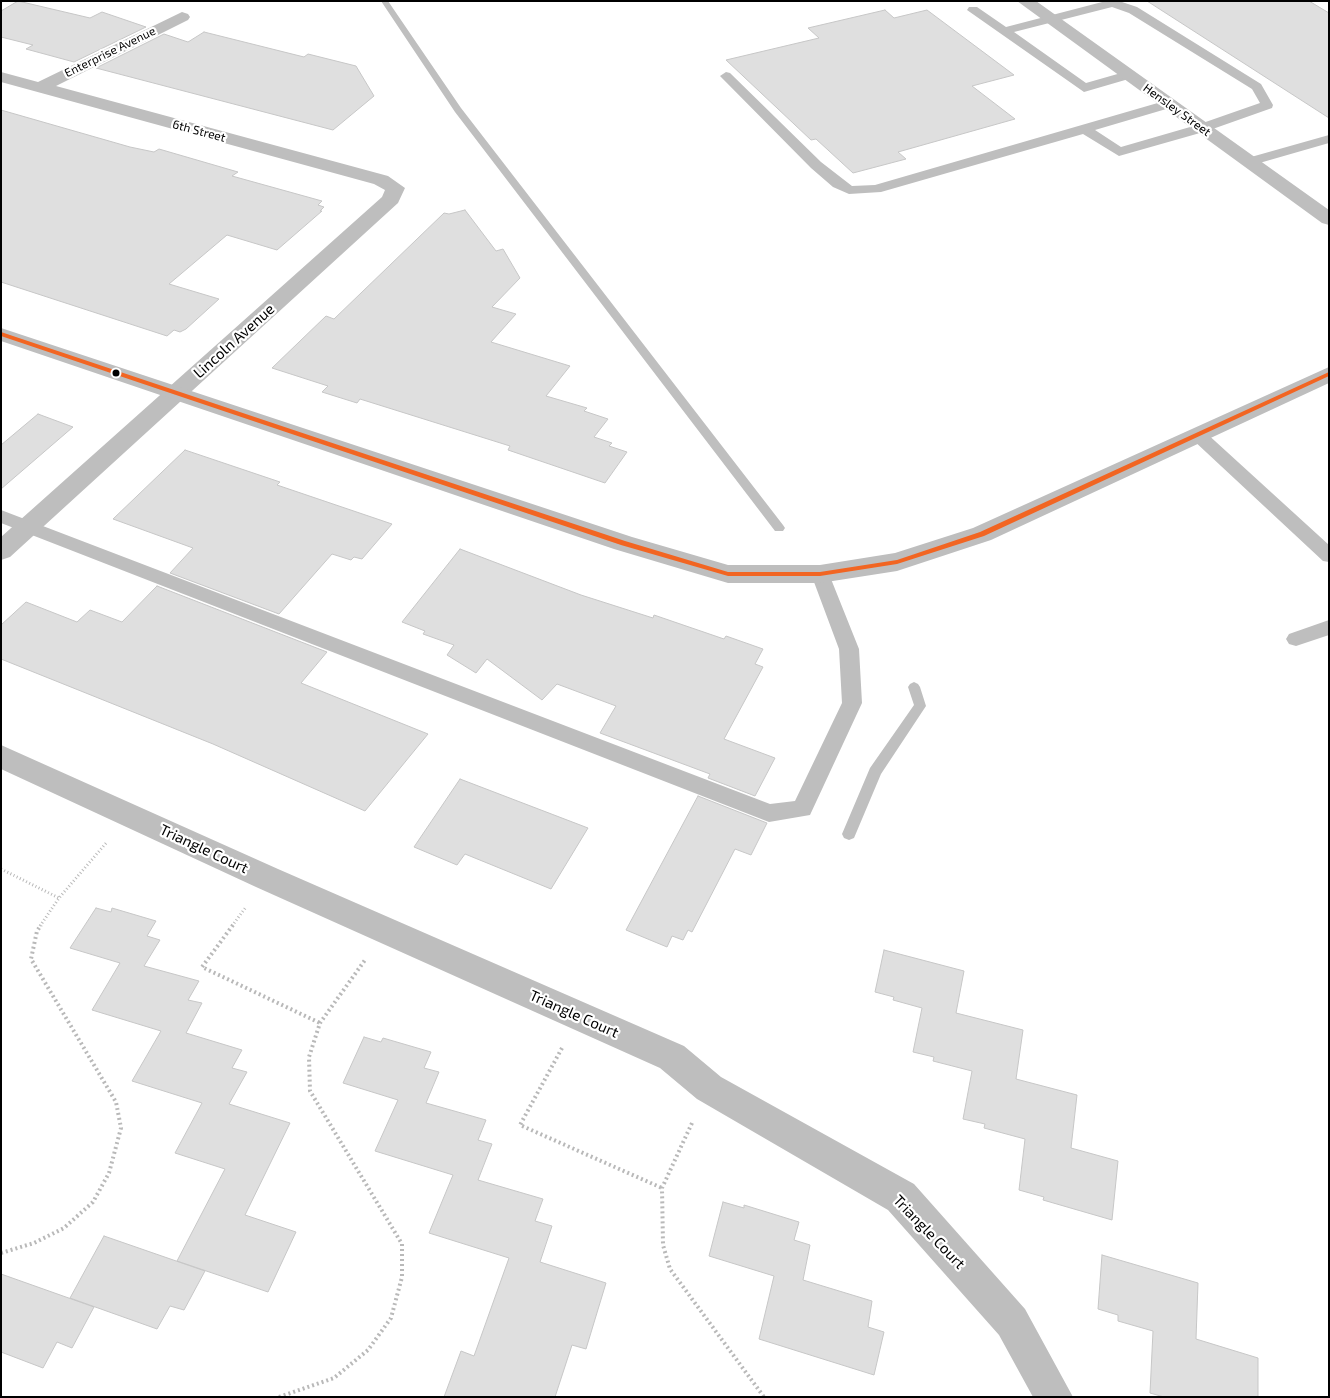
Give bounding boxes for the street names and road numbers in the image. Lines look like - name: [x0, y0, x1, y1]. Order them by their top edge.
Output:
- street label: Enterprise Avenue: [62, 24, 158, 80]
- street label: Hensley Street: [1140, 81, 1214, 139]
- street label: 6th Street: [171, 117, 227, 145]
- street label: Lincoln Avenue: [190, 300, 278, 382]
- street label: Triangle Court: [157, 821, 251, 877]
- street label: Triangle Court: [527, 986, 621, 1042]
- street label: Triangle Court: [889, 1191, 969, 1273]

